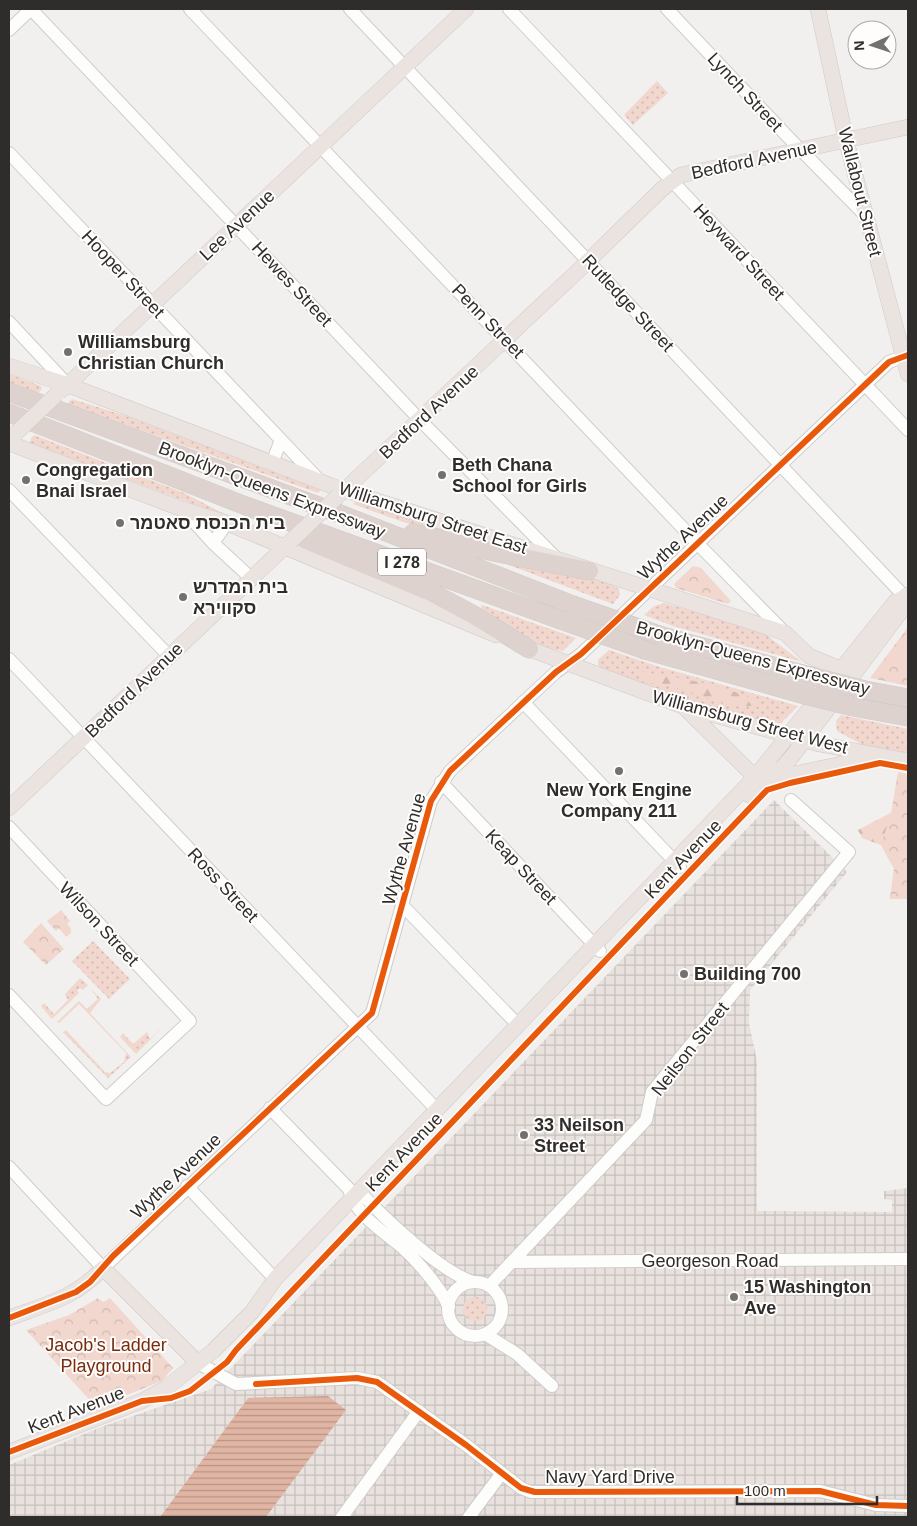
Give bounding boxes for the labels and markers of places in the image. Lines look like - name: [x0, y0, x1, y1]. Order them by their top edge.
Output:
- place label: Williamsburg Christian Church: [78, 332, 224, 373]
- marker: Williamsburg Christian Church: [62, 346, 74, 358]
- place label: Beth Chana School for Girls: [452, 455, 587, 496]
- place label: Congregation Bnai Israel: [36, 460, 153, 501]
- marker: Beth Chana School for Girls: [436, 469, 448, 481]
- marker: Congregation Bnai Israel: [20, 474, 32, 486]
- place label: בית הכנסת סאטמר: [130, 513, 285, 533]
- marker: בית הכנסת סאטמר: [114, 517, 126, 529]
- place label: בית המדרש סקווירא: [193, 577, 288, 618]
- marker: בית המדרש סקווירא: [177, 591, 189, 603]
- marker: New York Engine Company 211: [613, 765, 625, 777]
- place label: New York Engine Company 211: [546, 780, 692, 821]
- place label: Building 700: [694, 964, 801, 984]
- marker: Building 700: [678, 968, 690, 980]
- place label: 33 Neilson Street: [534, 1115, 624, 1156]
- marker: 33 Neilson Street: [518, 1129, 530, 1141]
- place label: 15 Washington Ave: [744, 1277, 871, 1318]
- marker: 15 Washington Ave: [728, 1291, 740, 1303]

